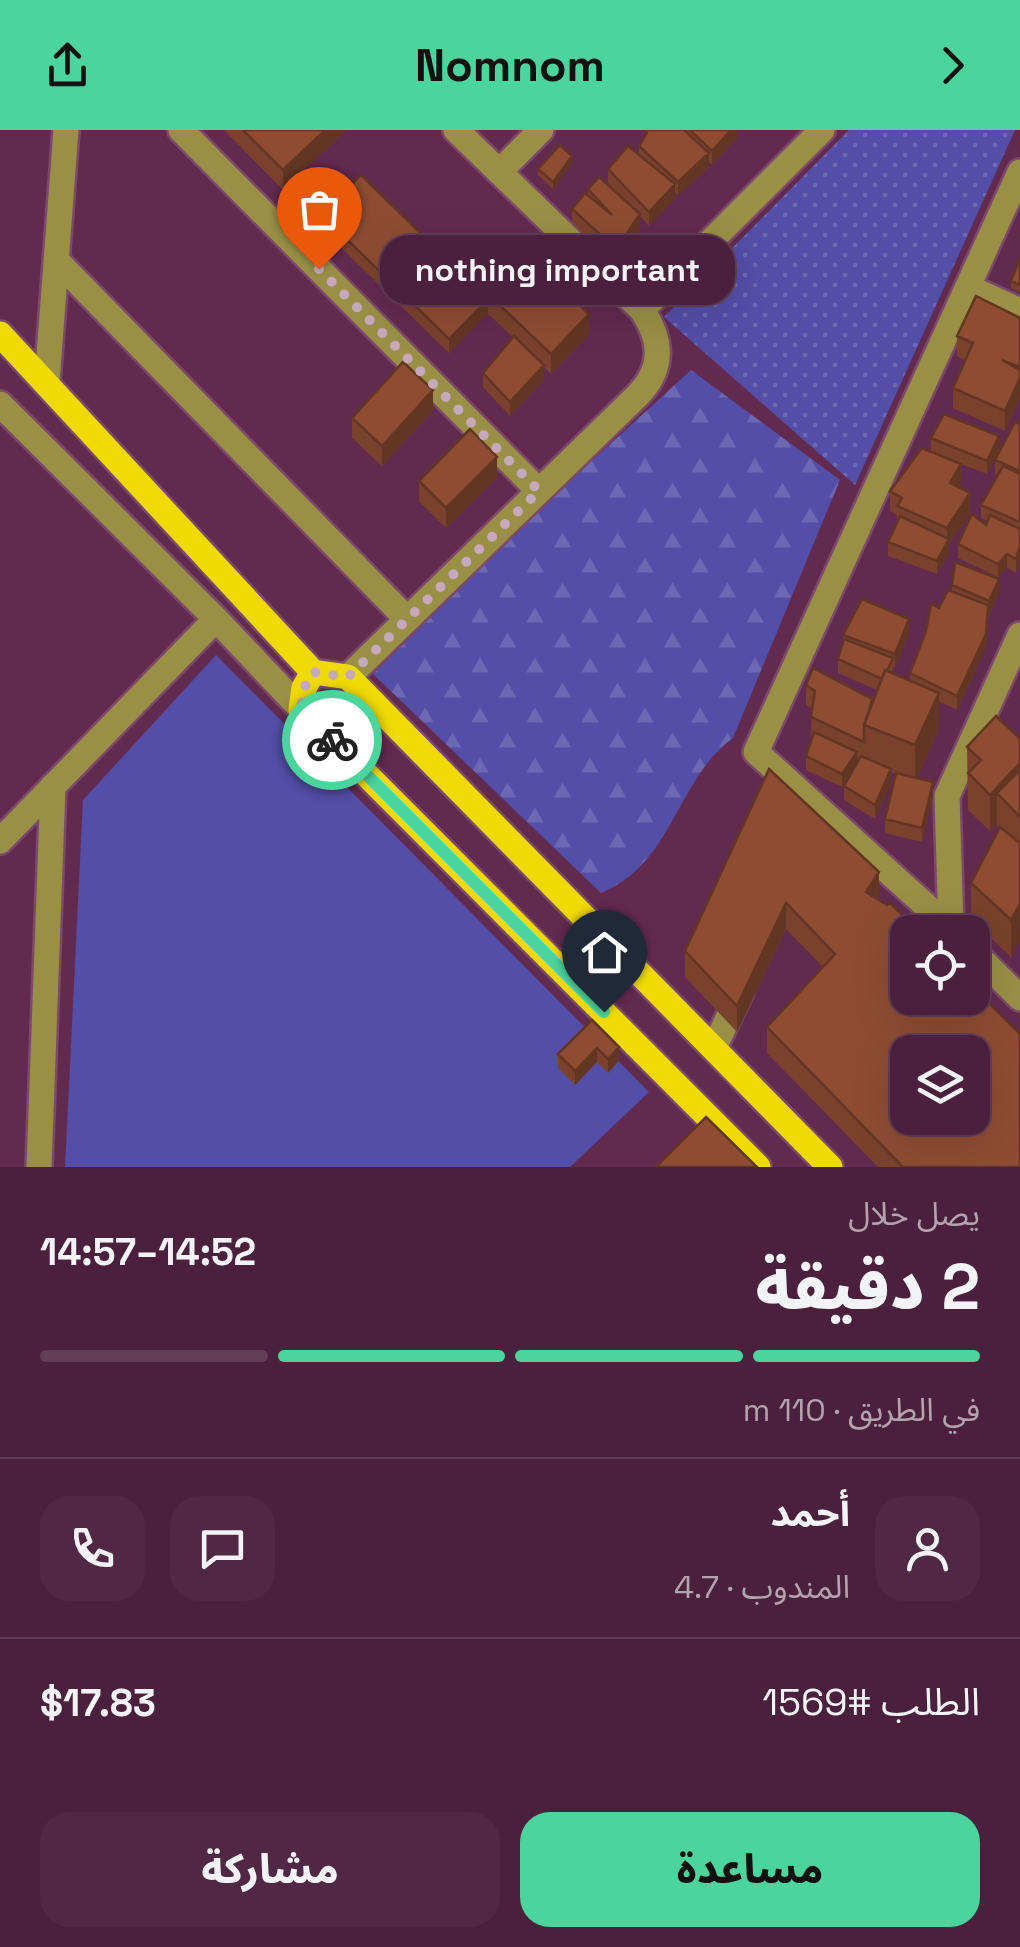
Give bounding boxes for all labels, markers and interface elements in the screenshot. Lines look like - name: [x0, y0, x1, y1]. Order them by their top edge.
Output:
- text: Nomnom: [415, 37, 605, 94]
- icon: share: [40, 38, 95, 93]
- icon: forward: [925, 38, 980, 93]
- pin: [277, 167, 362, 270]
- icon: bag: [292, 182, 347, 237]
- callout: nothing important: [379, 234, 734, 304]
- text: nothing important: [415, 250, 700, 290]
- courier: [282, 690, 382, 790]
- icon: bike: [305, 713, 360, 768]
- pin: [562, 910, 647, 1013]
- map controls: [890, 915, 990, 1135]
- button: locate: [890, 915, 990, 1015]
- icon: home: [577, 925, 632, 980]
- button: layers: [890, 1035, 990, 1135]
- text: يصل خلال: [848, 1194, 980, 1234]
- text: 14:52–14:57: [40, 1228, 256, 1276]
- text: 2 دقيقة: [755, 1245, 980, 1328]
- text: في الطريق · 110 m: [743, 1390, 980, 1430]
- text: أحمد: [770, 1489, 850, 1537]
- button: phone: [40, 1496, 145, 1601]
- button: chat: [170, 1496, 275, 1601]
- button: person: [875, 1496, 980, 1601]
- text: المندوب · 4.7: [674, 1567, 850, 1607]
- text: الطلب #1569: [762, 1678, 980, 1726]
- text: $17.83: [40, 1679, 156, 1727]
- button: مشاركة: [40, 1812, 500, 1927]
- button: مساعدة: [520, 1812, 980, 1927]

